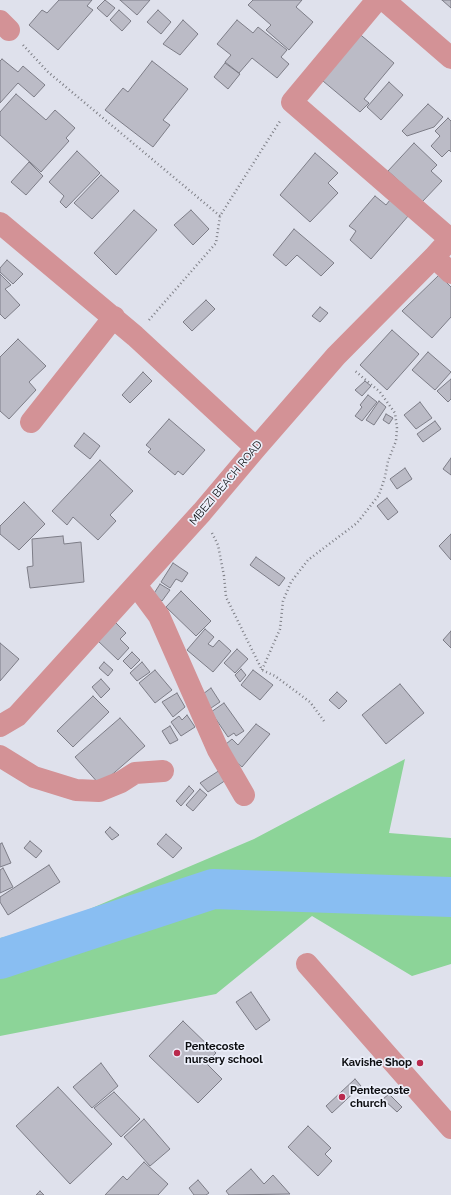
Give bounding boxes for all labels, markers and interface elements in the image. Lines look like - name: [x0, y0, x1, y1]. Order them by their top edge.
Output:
- street label: MBEZI BEACH ROAD: [187, 438, 265, 528]
- place label: Pentecoste nursery school: [185, 1040, 263, 1066]
- marker: Pentecoste nursery school: [172, 1048, 182, 1058]
- place label: Kavishe Shop: [341, 1056, 412, 1070]
- marker: Kavishe Shop: [415, 1058, 425, 1068]
- place label: Pentecoste church: [350, 1084, 410, 1110]
- marker: Pentecoste church: [337, 1092, 347, 1102]

